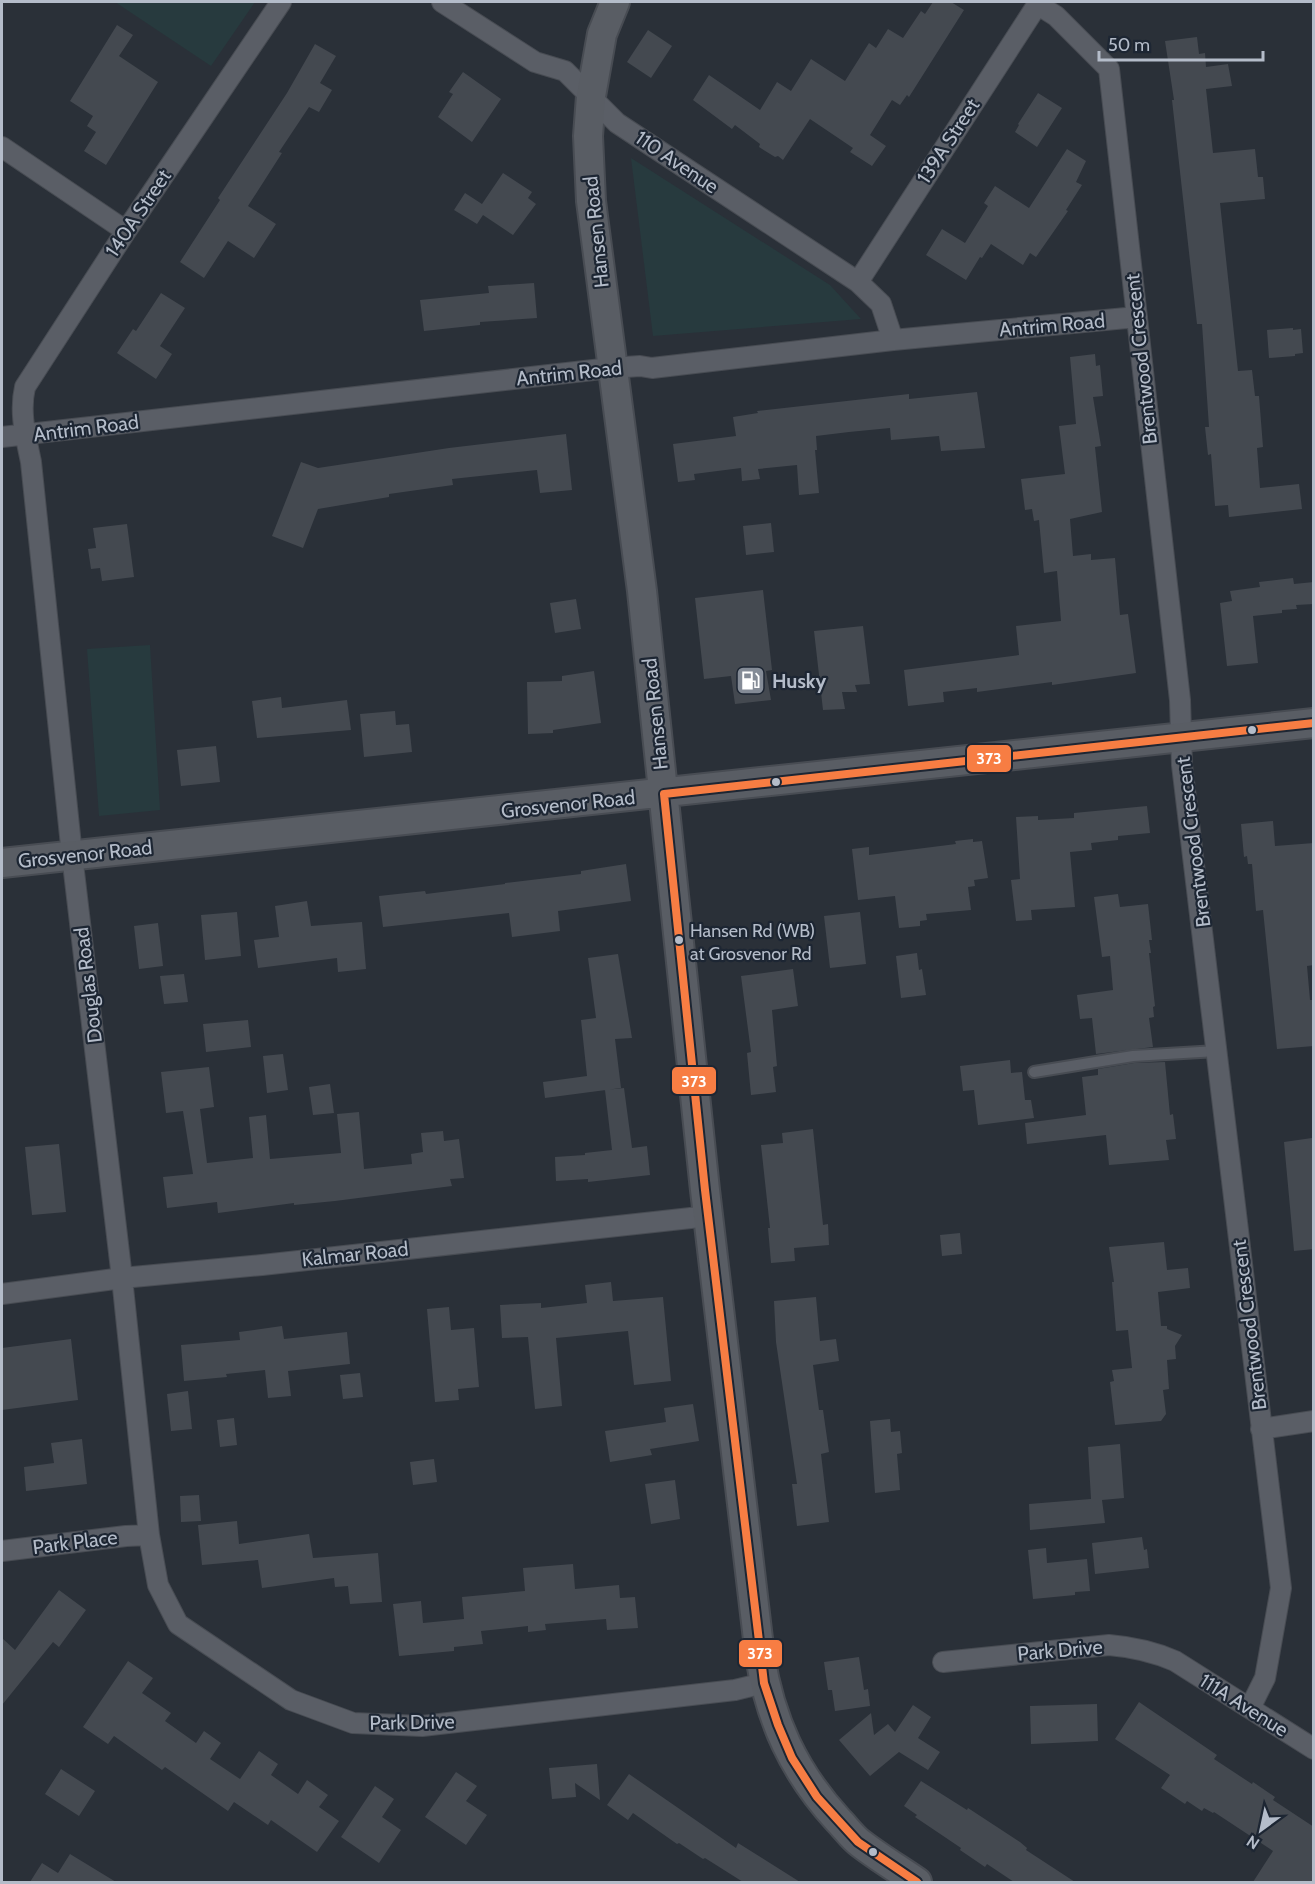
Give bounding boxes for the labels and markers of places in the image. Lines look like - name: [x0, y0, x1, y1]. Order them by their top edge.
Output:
- fuel station icon: Husky: [735, 665, 767, 697]
- place label: Husky: [772, 669, 827, 693]
- unlabelled marker: [1246, 724, 1258, 736]
- unlabelled marker: [770, 776, 782, 788]
- place label: Hansen Rd (WB) at Grosvenor Rd: [690, 920, 815, 965]
- marker: Hansen Rd (WB) at Grosvenor Rd: [673, 934, 685, 946]
- unlabelled marker: [867, 1846, 879, 1858]

